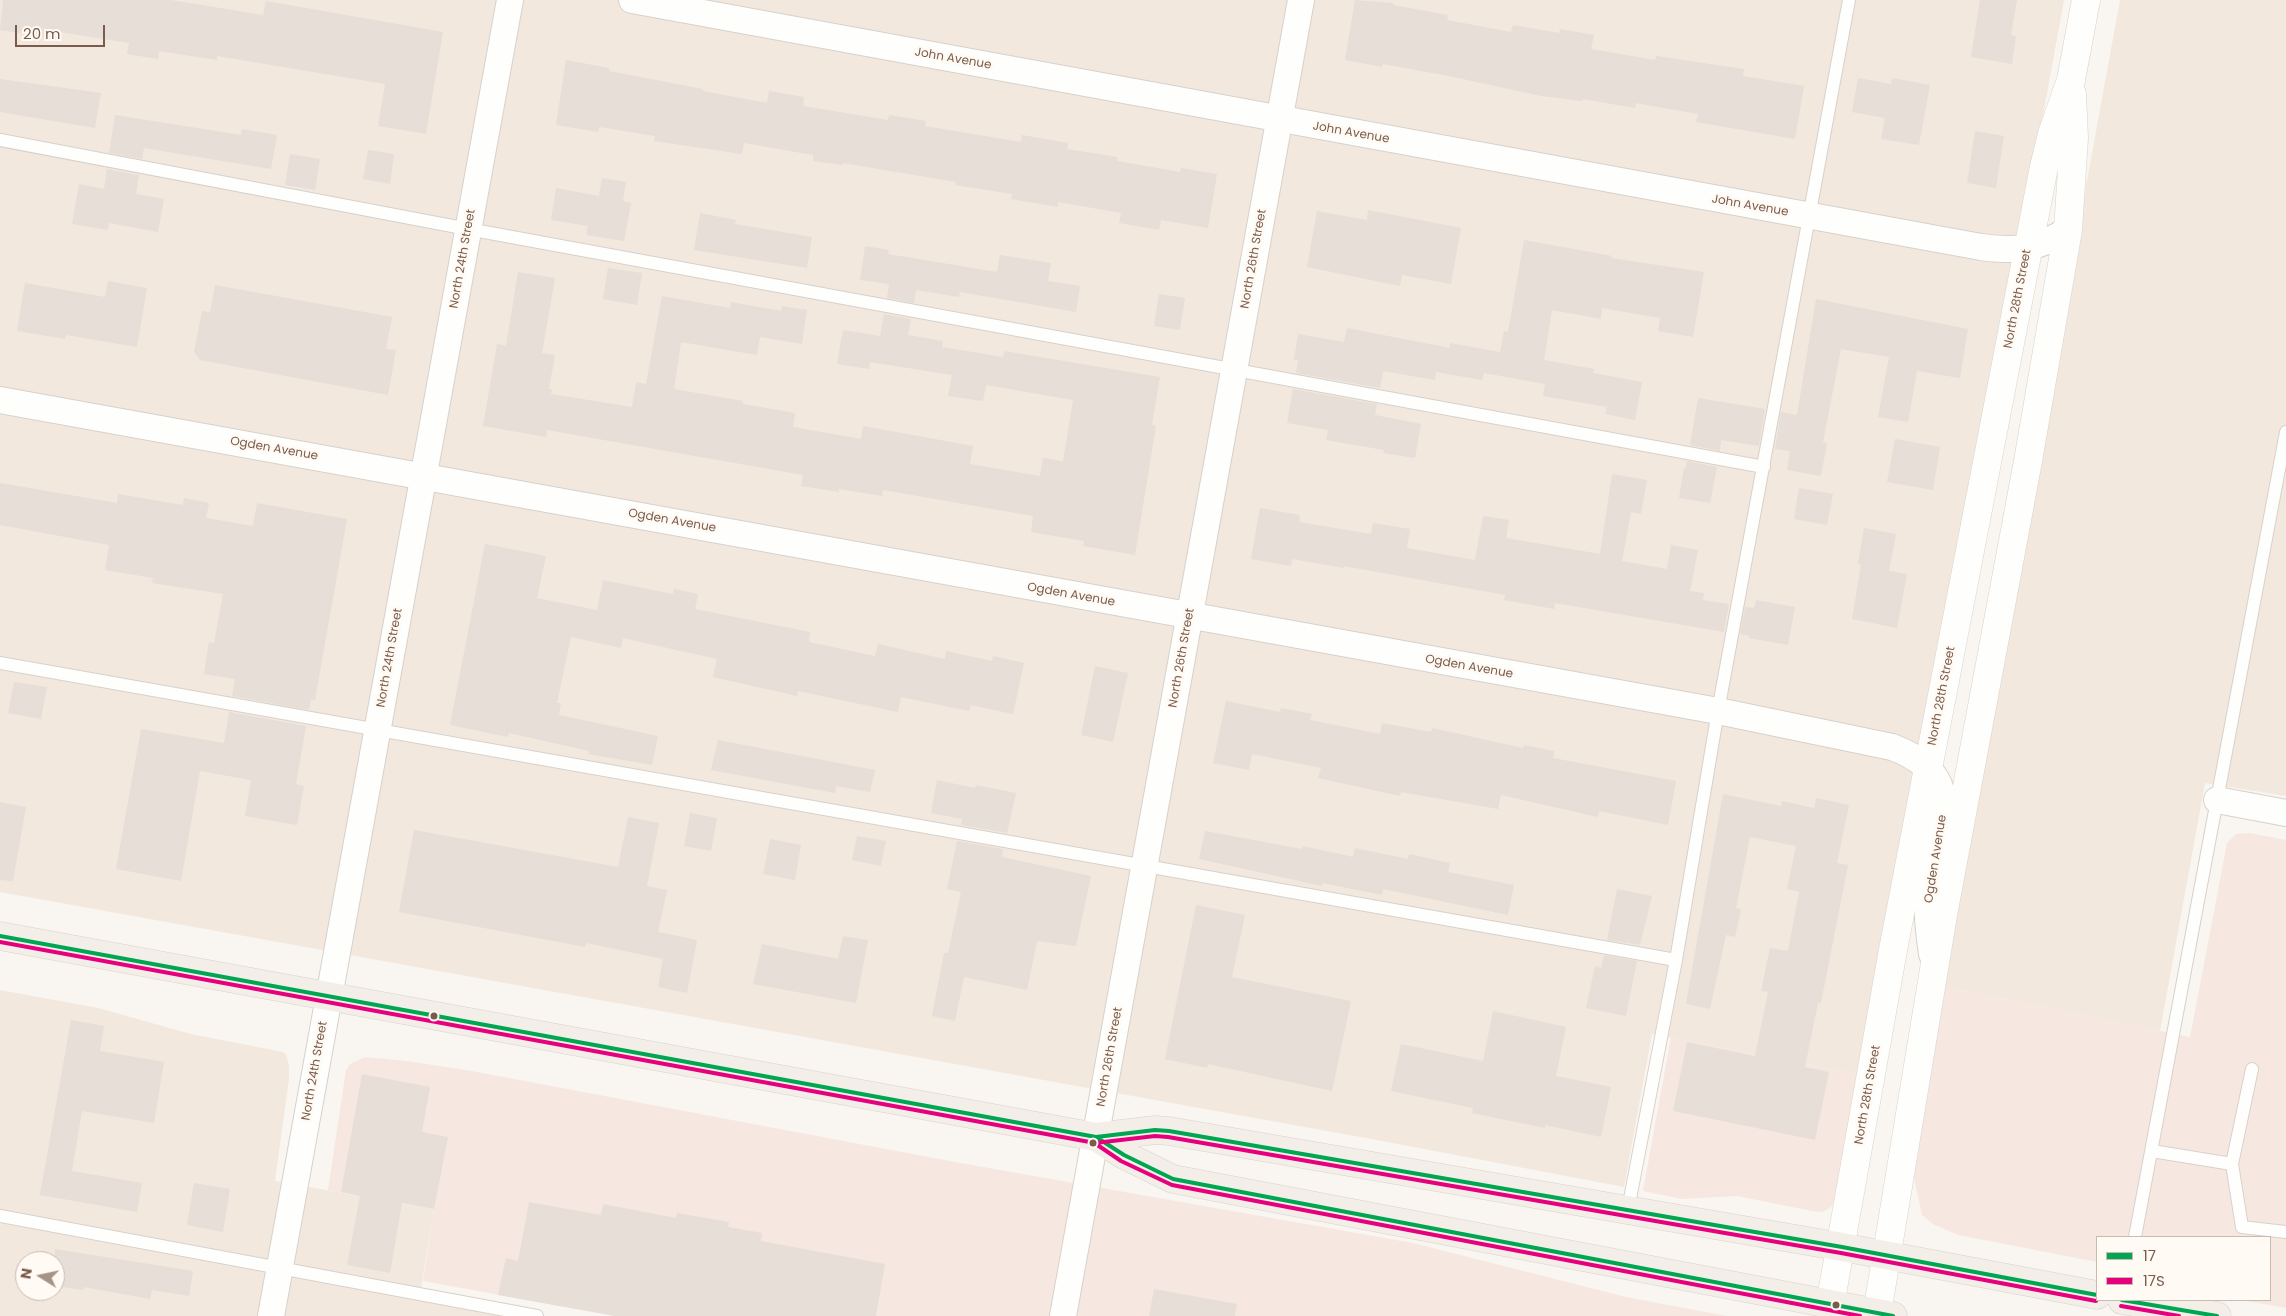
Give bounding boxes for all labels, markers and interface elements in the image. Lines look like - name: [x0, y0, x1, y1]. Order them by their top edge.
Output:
- scale bar: [18, 15, 108, 47]
- text: 20 m: [23, 23, 61, 44]
- street label: John Avenue: [914, 45, 992, 73]
- street label: John Avenue: [1312, 119, 1390, 147]
- street label: John Avenue: [1711, 192, 1789, 220]
- street label: North 24th Street: [447, 208, 479, 310]
- street label: North 26th Street: [1238, 208, 1270, 310]
- street label: North 28th Street: [2001, 248, 2035, 350]
- street label: Ogden Avenue: [229, 434, 319, 464]
- street label: Ogden Avenue: [627, 506, 717, 536]
- street label: Ogden Avenue: [1026, 580, 1116, 610]
- street label: North 24th Street: [374, 607, 406, 709]
- street label: North 26th Street: [1166, 607, 1198, 709]
- street label: North 28th Street: [1925, 645, 1959, 747]
- street label: Ogden Avenue: [1424, 652, 1514, 682]
- street label: Ogden Avenue: [1922, 814, 1950, 904]
- street label: North 26th Street: [1094, 1006, 1126, 1108]
- unlabelled marker: [429, 1011, 439, 1021]
- street label: North 24th Street: [299, 1020, 331, 1122]
- street label: North 28th Street: [1852, 1044, 1884, 1146]
- unlabelled marker: [1088, 1138, 1098, 1148]
- legend: [2096, 1236, 2271, 1301]
- text: 17: [2143, 1245, 2156, 1266]
- north arrow: [15, 1251, 65, 1301]
- text: N: [15, 1267, 37, 1280]
- text: 17S: [2143, 1270, 2165, 1291]
- unlabelled marker: [1831, 1300, 1841, 1310]

